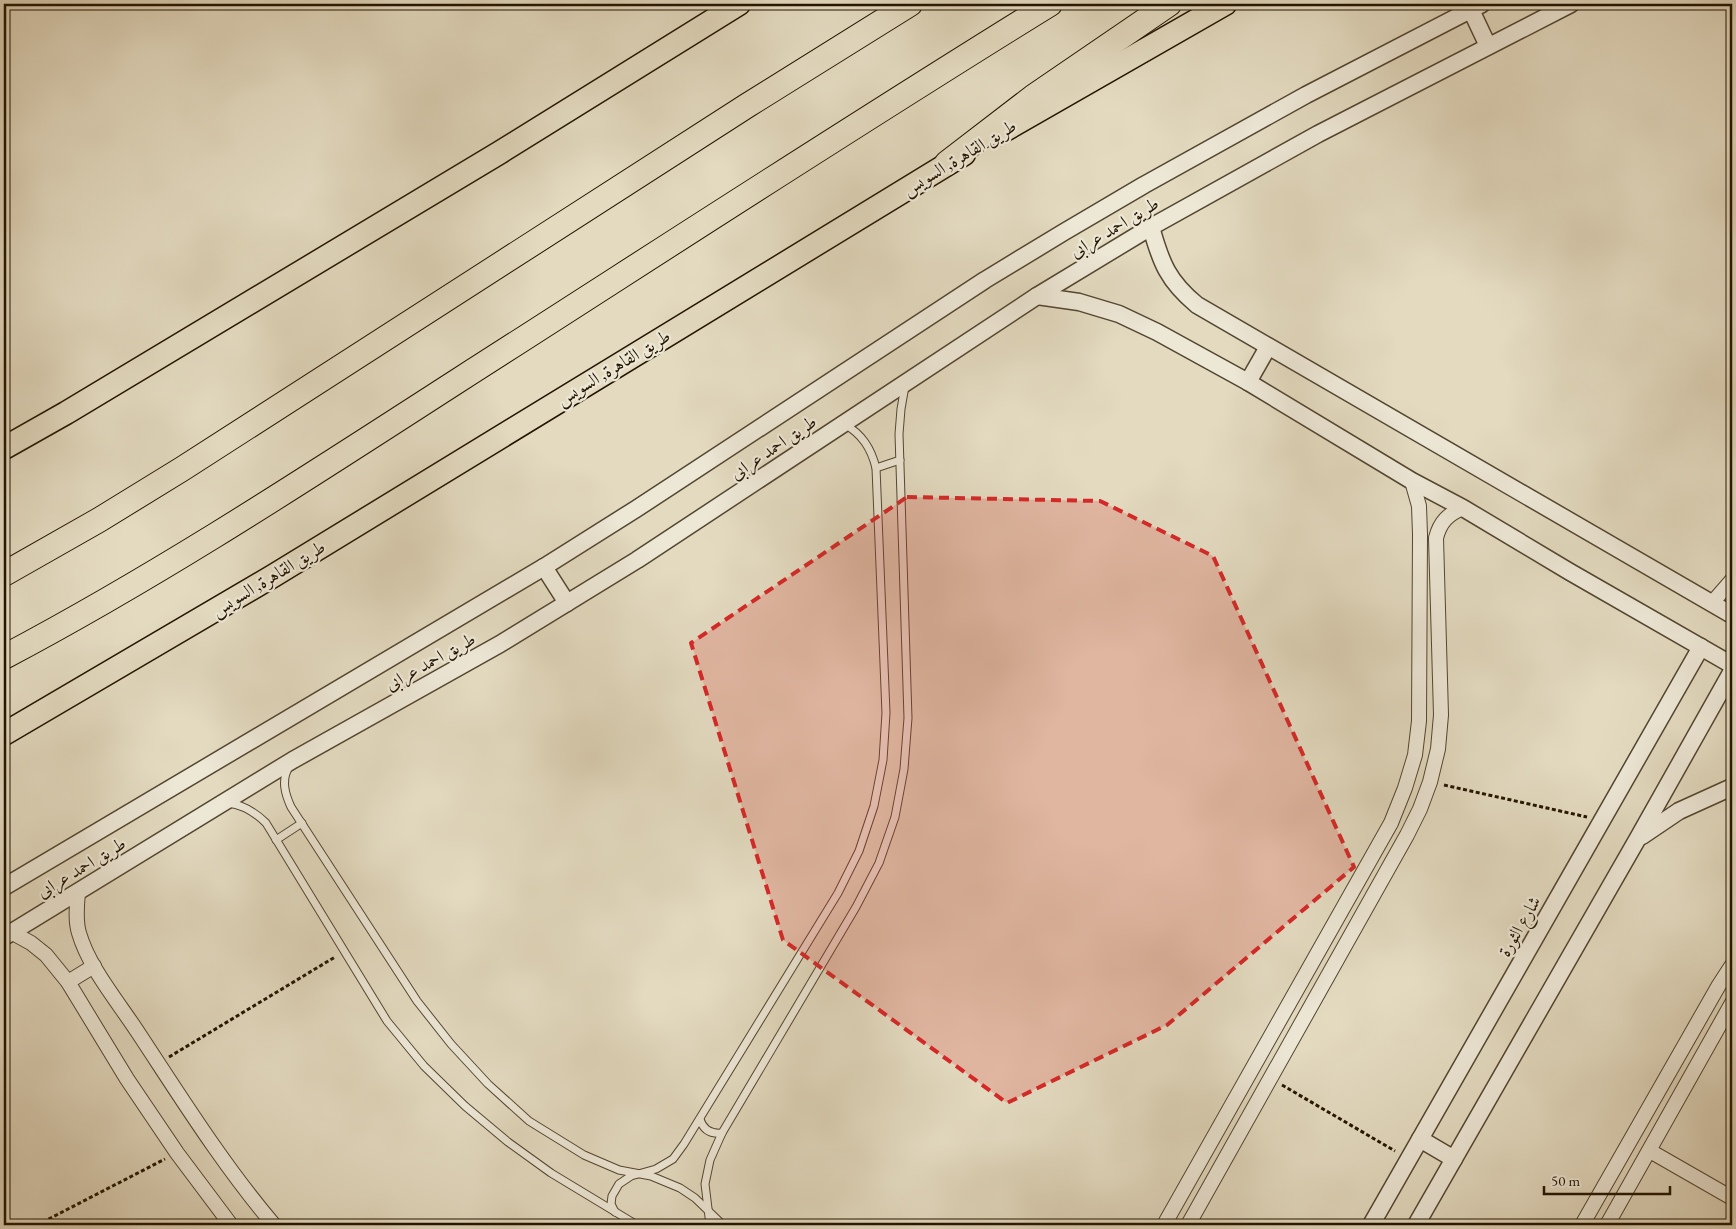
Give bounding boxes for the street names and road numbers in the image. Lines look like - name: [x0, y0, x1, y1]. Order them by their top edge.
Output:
- street label: طريق القاهرة, السويس: [898, 114, 1021, 201]
- street label: طريق احمد عرابى: [1065, 191, 1164, 264]
- street label: طريق القاهرة, السويس: [552, 324, 675, 411]
- street label: طريق احمد عرابى: [725, 410, 822, 486]
- street label: طريق القاهرة, السويس: [207, 535, 330, 622]
- street label: طريق احمد عرابى: [381, 627, 480, 697]
- street label: طريق احمد عرابى: [32, 831, 131, 904]
- street label: شارع الثورة: [1492, 892, 1549, 962]

